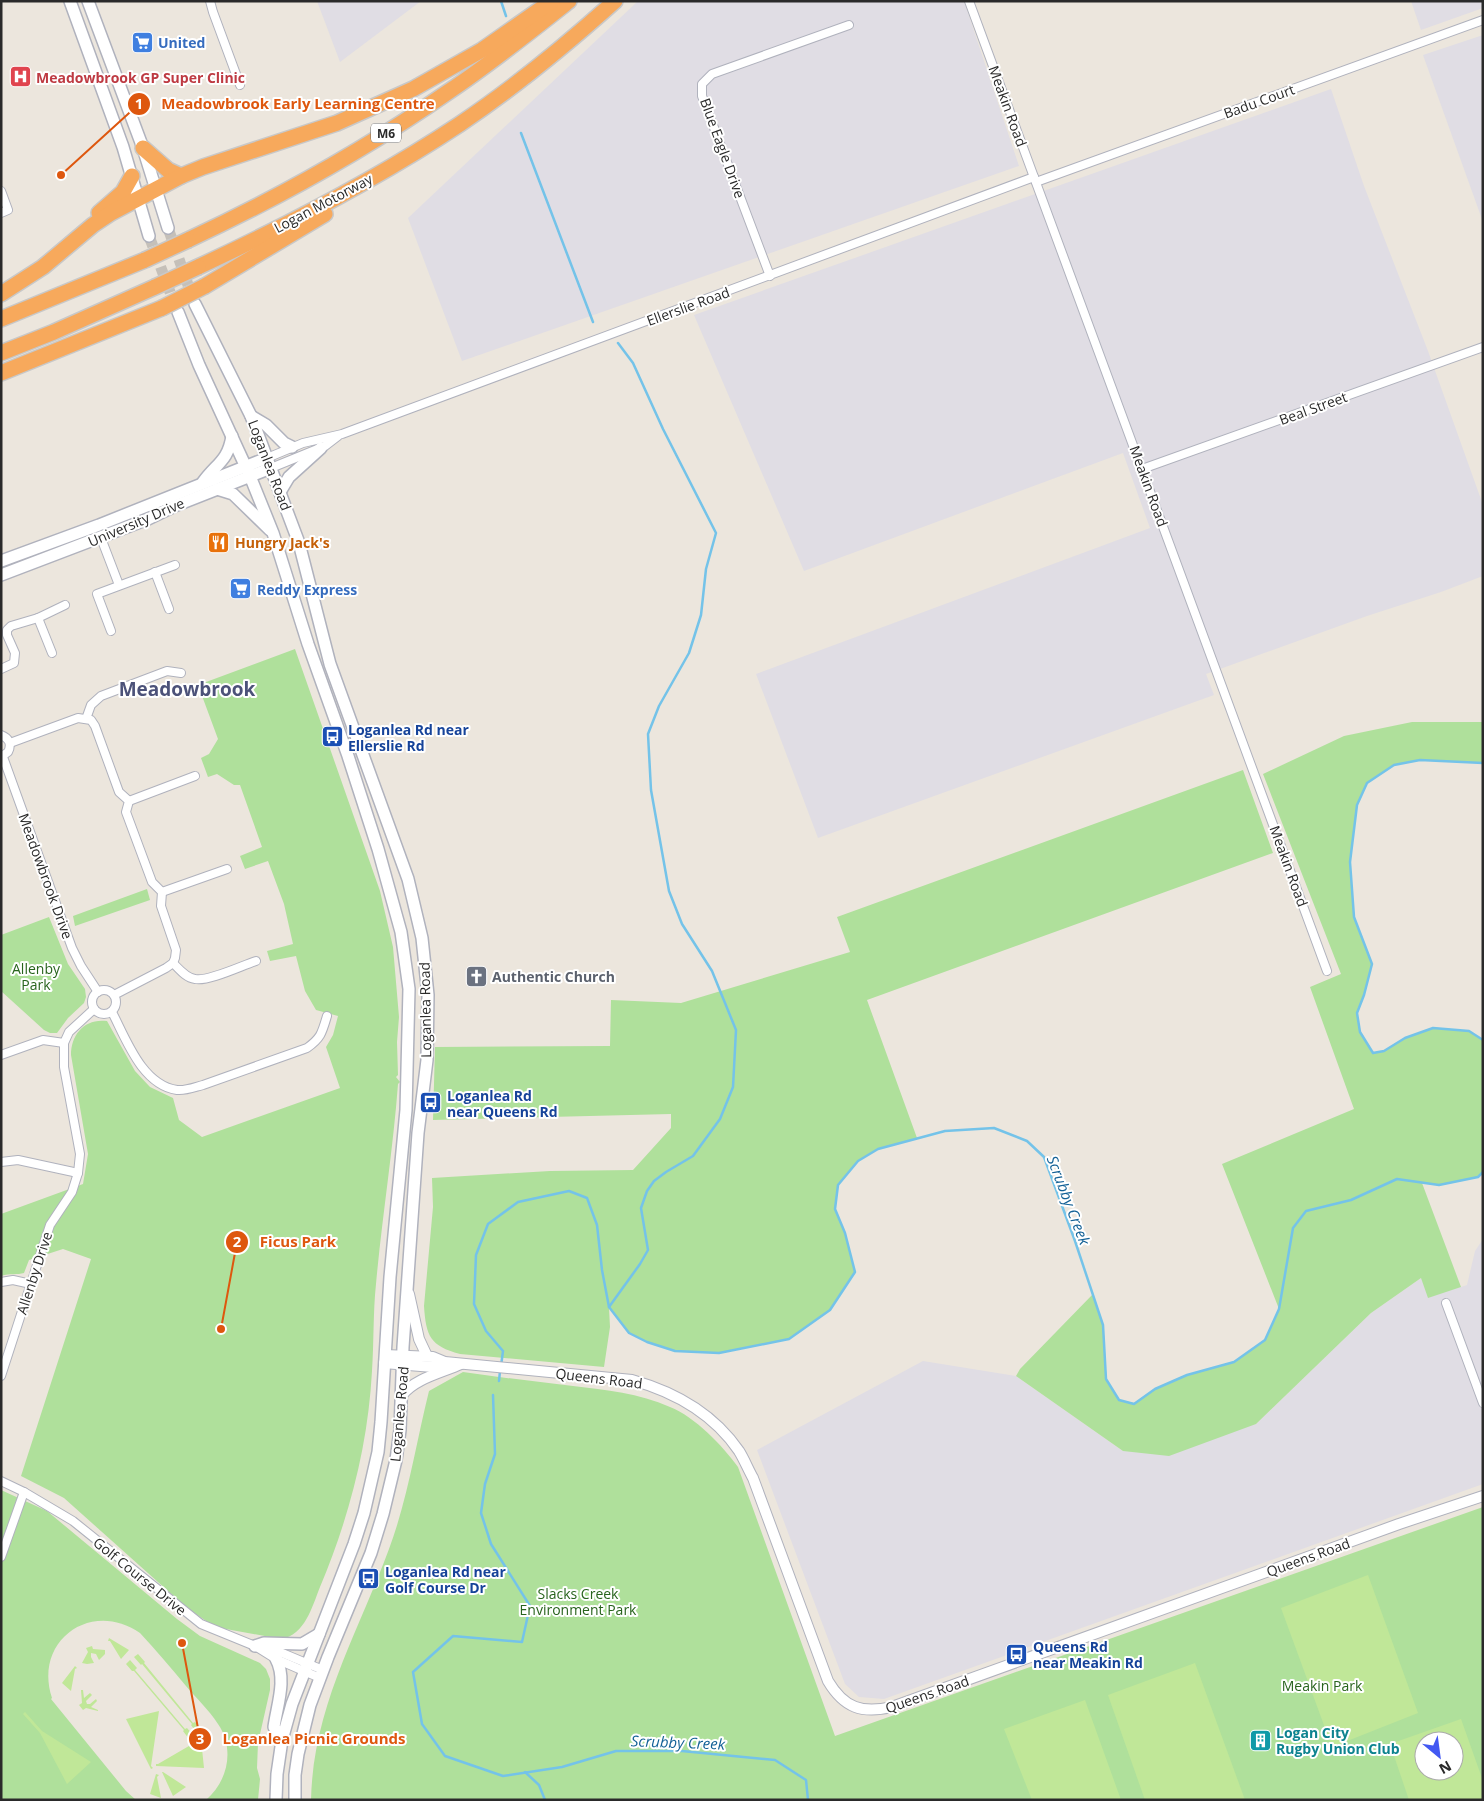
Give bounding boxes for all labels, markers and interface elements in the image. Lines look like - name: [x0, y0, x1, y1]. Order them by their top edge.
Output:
- supermarket icon: United: [130, 30, 154, 54]
- place label: United: [158, 33, 205, 52]
- street label: Meakin Road: [985, 63, 1031, 149]
- hospital icon: Meadowbrook GP Super Clinic: [8, 65, 32, 89]
- place label: Meadowbrook GP Super Clinic: [36, 68, 245, 87]
- street label: Badu Court: [1221, 79, 1297, 123]
- callout: Meadowbrook Early Learning Centre: [127, 89, 445, 119]
- text: 1: [135, 93, 143, 113]
- text: Meadowbrook Early Learning Centre: [161, 93, 435, 113]
- street label: Blue Eagle Drive: [696, 95, 750, 201]
- road number: M6: [371, 124, 401, 142]
- street label: Logan Motorway: [270, 169, 377, 237]
- street label: Ellerslie Road: [644, 282, 732, 330]
- street label: Beal Street: [1276, 387, 1350, 429]
- street label: Loganlea Road: [244, 417, 296, 513]
- street label: Meakin Road: [1126, 443, 1172, 529]
- street label: University Drive: [85, 493, 187, 551]
- restaurant icon: Hungry Jack's: [207, 530, 231, 554]
- place label: Hungry Jack's: [235, 533, 330, 552]
- supermarket icon: Reddy Express: [229, 577, 253, 601]
- place label: Reddy Express: [257, 580, 357, 599]
- district label: Meadowbrook: [119, 676, 256, 702]
- place label: Loganlea Rd near Ellerslie Rd: [348, 720, 469, 755]
- bus stop icon: Loganlea Rd near Ellerslie Rd: [320, 725, 344, 749]
- street label: Meadowbrook Drive: [14, 811, 78, 942]
- street label: Meakin Road: [1266, 823, 1312, 909]
- park label: Allenby Park: [12, 959, 61, 994]
- street label: Loganlea Road: [415, 962, 435, 1058]
- church icon: Authentic Church: [464, 964, 488, 988]
- place label: Authentic Church: [492, 967, 615, 986]
- place label: Loganlea Rd near Queens Rd: [447, 1086, 558, 1121]
- bus stop icon: Loganlea Rd near Queens Rd: [419, 1091, 443, 1115]
- water label: Scrubby Creek: [1043, 1153, 1095, 1248]
- callout: Ficus Park: [225, 1227, 346, 1257]
- street label: Allenby Drive: [12, 1229, 56, 1317]
- text: 2: [233, 1231, 242, 1251]
- text: Ficus Park: [260, 1231, 337, 1251]
- street label: Queens Road: [554, 1363, 644, 1393]
- street label: Loganlea Road: [385, 1365, 413, 1463]
- street label: Golf Course Drive: [90, 1533, 191, 1619]
- street label: Queens Road: [1264, 1533, 1352, 1581]
- place label: Loganlea Rd near Golf Course Dr: [385, 1562, 506, 1597]
- bus stop icon: Loganlea Rd near Golf Course Dr: [357, 1567, 381, 1591]
- park label: Slacks Creek Environment Park: [520, 1584, 637, 1619]
- place label: Queens Rd near Meakin Rd: [1033, 1637, 1143, 1672]
- bus stop icon: Queens Rd near Meakin Rd: [1005, 1642, 1029, 1666]
- street label: Queens Road: [883, 1671, 971, 1717]
- park label: Meakin Park: [1282, 1676, 1363, 1695]
- place label: Logan City Rugby Union Club: [1276, 1723, 1400, 1758]
- callout: Loganlea Picnic Grounds: [187, 1724, 415, 1754]
- text: 3: [196, 1728, 204, 1748]
- text: Loganlea Picnic Grounds: [223, 1728, 405, 1748]
- building icon: Logan City Rugby Union Club: [1248, 1728, 1272, 1752]
- water label: Scrubby Creek: [631, 1730, 726, 1754]
- north arrow: [1414, 1731, 1464, 1781]
- text: N: [1436, 1757, 1455, 1779]

